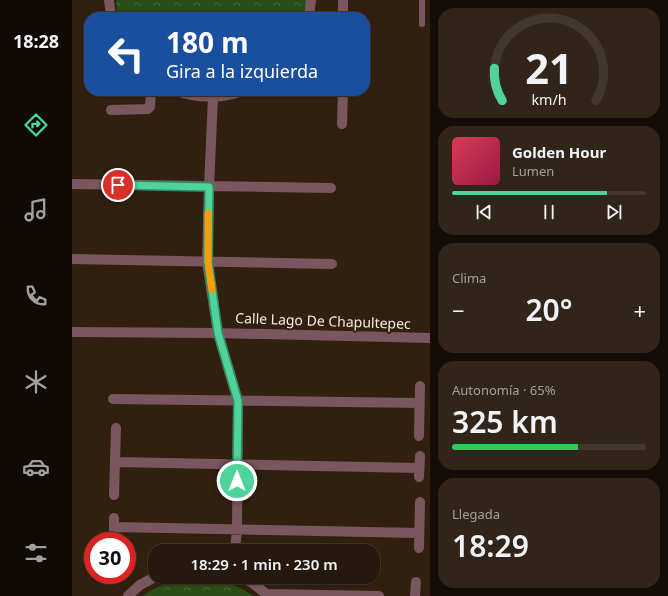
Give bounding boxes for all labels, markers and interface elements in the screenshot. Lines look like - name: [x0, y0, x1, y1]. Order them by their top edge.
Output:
- text: 180 m: [166, 23, 249, 61]
- icon: left: [100, 28, 152, 80]
- text: 18:28: [13, 29, 59, 53]
- text: 21: [525, 40, 573, 96]
- text: Gira a la izquierda: [166, 59, 318, 83]
- text: km/h: [531, 89, 567, 108]
- icon: directions: [22, 111, 50, 139]
- text: Golden Hour: [512, 142, 606, 162]
- text: Lumen: [512, 162, 554, 180]
- pin: [101, 168, 135, 202]
- icon: arrive: [107, 174, 129, 196]
- icon: music: [22, 196, 50, 224]
- icon: previous: [473, 201, 495, 223]
- icon: pause: [538, 201, 560, 223]
- icon: next: [603, 201, 625, 223]
- text: Clima: [452, 269, 486, 287]
- icon: phone: [22, 282, 50, 310]
- text: 20°: [525, 289, 573, 330]
- text: −: [452, 295, 465, 325]
- text: +: [633, 295, 646, 325]
- street label: Calle Lago De Chapultepec: [235, 308, 411, 333]
- icon: climate: [22, 368, 50, 396]
- text: Autonomía · 65%: [452, 381, 556, 399]
- text: 325 km: [452, 401, 558, 442]
- icon: car: [22, 453, 50, 481]
- position arrow: [216, 460, 258, 502]
- text: Llegada: [452, 505, 500, 523]
- text: 18:29: [452, 525, 529, 566]
- speed limit sign: 30: [84, 532, 136, 584]
- icon: filters: [22, 539, 50, 567]
- text: 18:29 · 1 min · 230 m: [190, 554, 338, 574]

